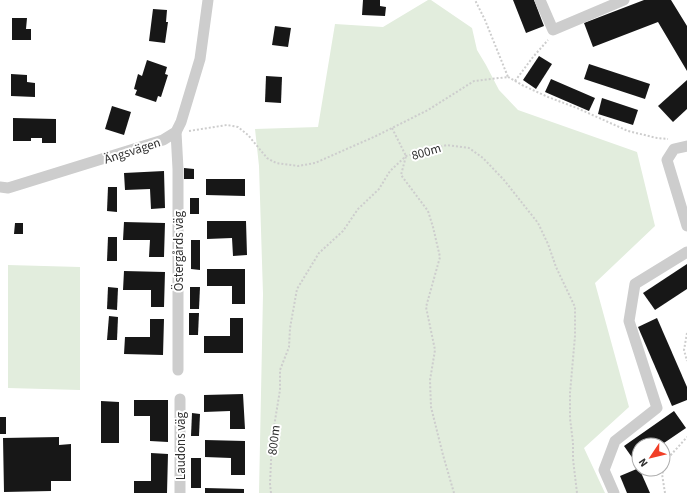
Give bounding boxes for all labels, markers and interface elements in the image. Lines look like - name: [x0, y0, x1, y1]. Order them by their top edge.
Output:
- street label: Ängsvägen: [102, 133, 163, 169]
- street label: 800m: [409, 139, 443, 165]
- street label: Östergårds väg: [170, 210, 188, 291]
- street label: Laudons väg: [172, 411, 190, 480]
- street label: 800m: [263, 424, 285, 456]
- north arrow: [631, 437, 671, 477]
- text: N: [635, 455, 651, 470]

